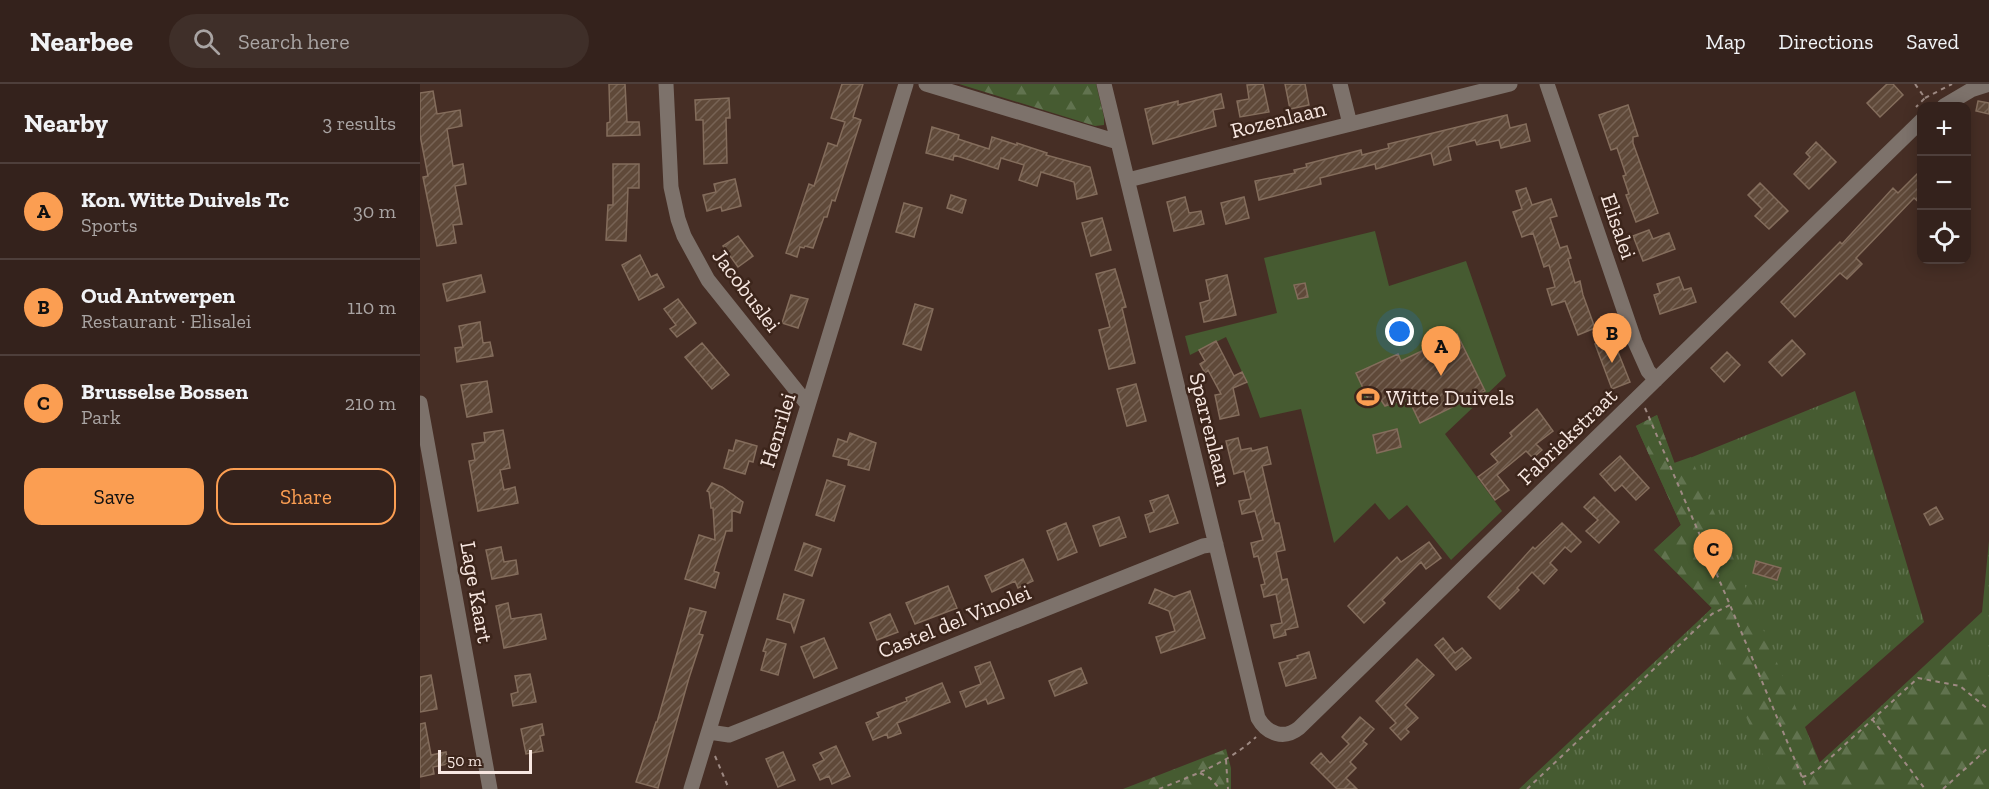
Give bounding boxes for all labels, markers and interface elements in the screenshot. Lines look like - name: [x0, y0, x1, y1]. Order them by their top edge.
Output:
- search box: [169, 14, 589, 68]
- text: Nearbee: [30, 25, 133, 58]
- icon: search: [190, 25, 223, 58]
- text: Search here: [238, 28, 350, 55]
- text: Map: [1706, 29, 1746, 54]
- text: Directions: [1779, 29, 1873, 54]
- text: Saved: [1906, 29, 1959, 54]
- street label: Rozenlaan: [1228, 95, 1329, 144]
- map controls: [1917, 102, 1971, 264]
- button: +: [1917, 102, 1971, 156]
- text: Nearby: [24, 107, 108, 139]
- text: 3 results: [322, 111, 396, 135]
- button: −: [1917, 156, 1971, 210]
- text: Kon. Witte Duivels Tc: [81, 186, 289, 213]
- street label: Elisalei: [1595, 190, 1642, 262]
- text: A: [37, 199, 50, 223]
- text: 30 m: [353, 199, 396, 223]
- button: locate: [1917, 210, 1971, 264]
- text: Sports: [81, 213, 138, 237]
- street label: Jacobuslei: [706, 243, 787, 337]
- text: Oud Antwerpen: [81, 282, 235, 309]
- text: B: [37, 295, 50, 319]
- text: 110 m: [347, 295, 396, 319]
- text: Restaurant · Elisalei: [81, 309, 251, 333]
- pin: B: [1592, 314, 1632, 363]
- your location: [1385, 317, 1414, 346]
- pin: A: [1422, 326, 1460, 376]
- street label: Sparrenlaan: [1183, 370, 1238, 489]
- text: Brusselse Bossen: [81, 378, 248, 405]
- street label: Fabriekstraat: [1512, 382, 1623, 491]
- sports icon: Witte Duivels: [1355, 384, 1381, 410]
- place label: Witte Duivels: [1386, 384, 1514, 411]
- street label: Henrilei: [753, 389, 802, 471]
- text: C: [37, 391, 50, 415]
- text: 210 m: [345, 391, 396, 415]
- text: Park: [81, 405, 121, 429]
- button: Save: [24, 468, 204, 525]
- button: Share: [216, 468, 396, 525]
- pin: C: [1694, 530, 1732, 579]
- street label: Lage Kaart: [454, 539, 499, 646]
- street label: Castel del Vinolei: [874, 578, 1035, 664]
- scale bar: [438, 747, 532, 774]
- text: 50 m: [447, 751, 482, 770]

